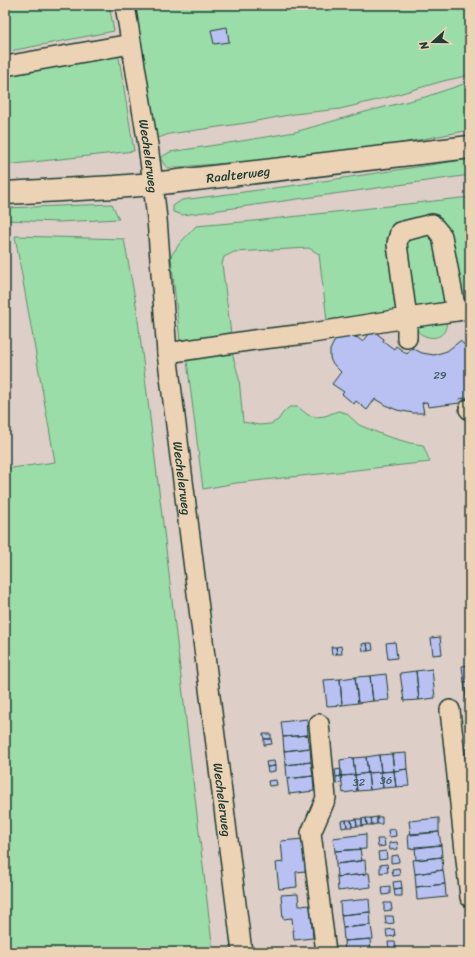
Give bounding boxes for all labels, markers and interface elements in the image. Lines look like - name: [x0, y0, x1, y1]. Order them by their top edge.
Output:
- north arrow: [413, 22, 453, 62]
- text: N: [414, 38, 435, 53]
- street label: Wechelerweg: [132, 118, 165, 195]
- street label: Raalterweg: [205, 159, 272, 190]
- house number: 29: [433, 366, 447, 385]
- street label: Wechelerweg: [166, 440, 198, 517]
- street label: Wechelerweg: [206, 761, 239, 838]
- house number: 36: [380, 771, 392, 790]
- house number: 32: [353, 773, 366, 792]

